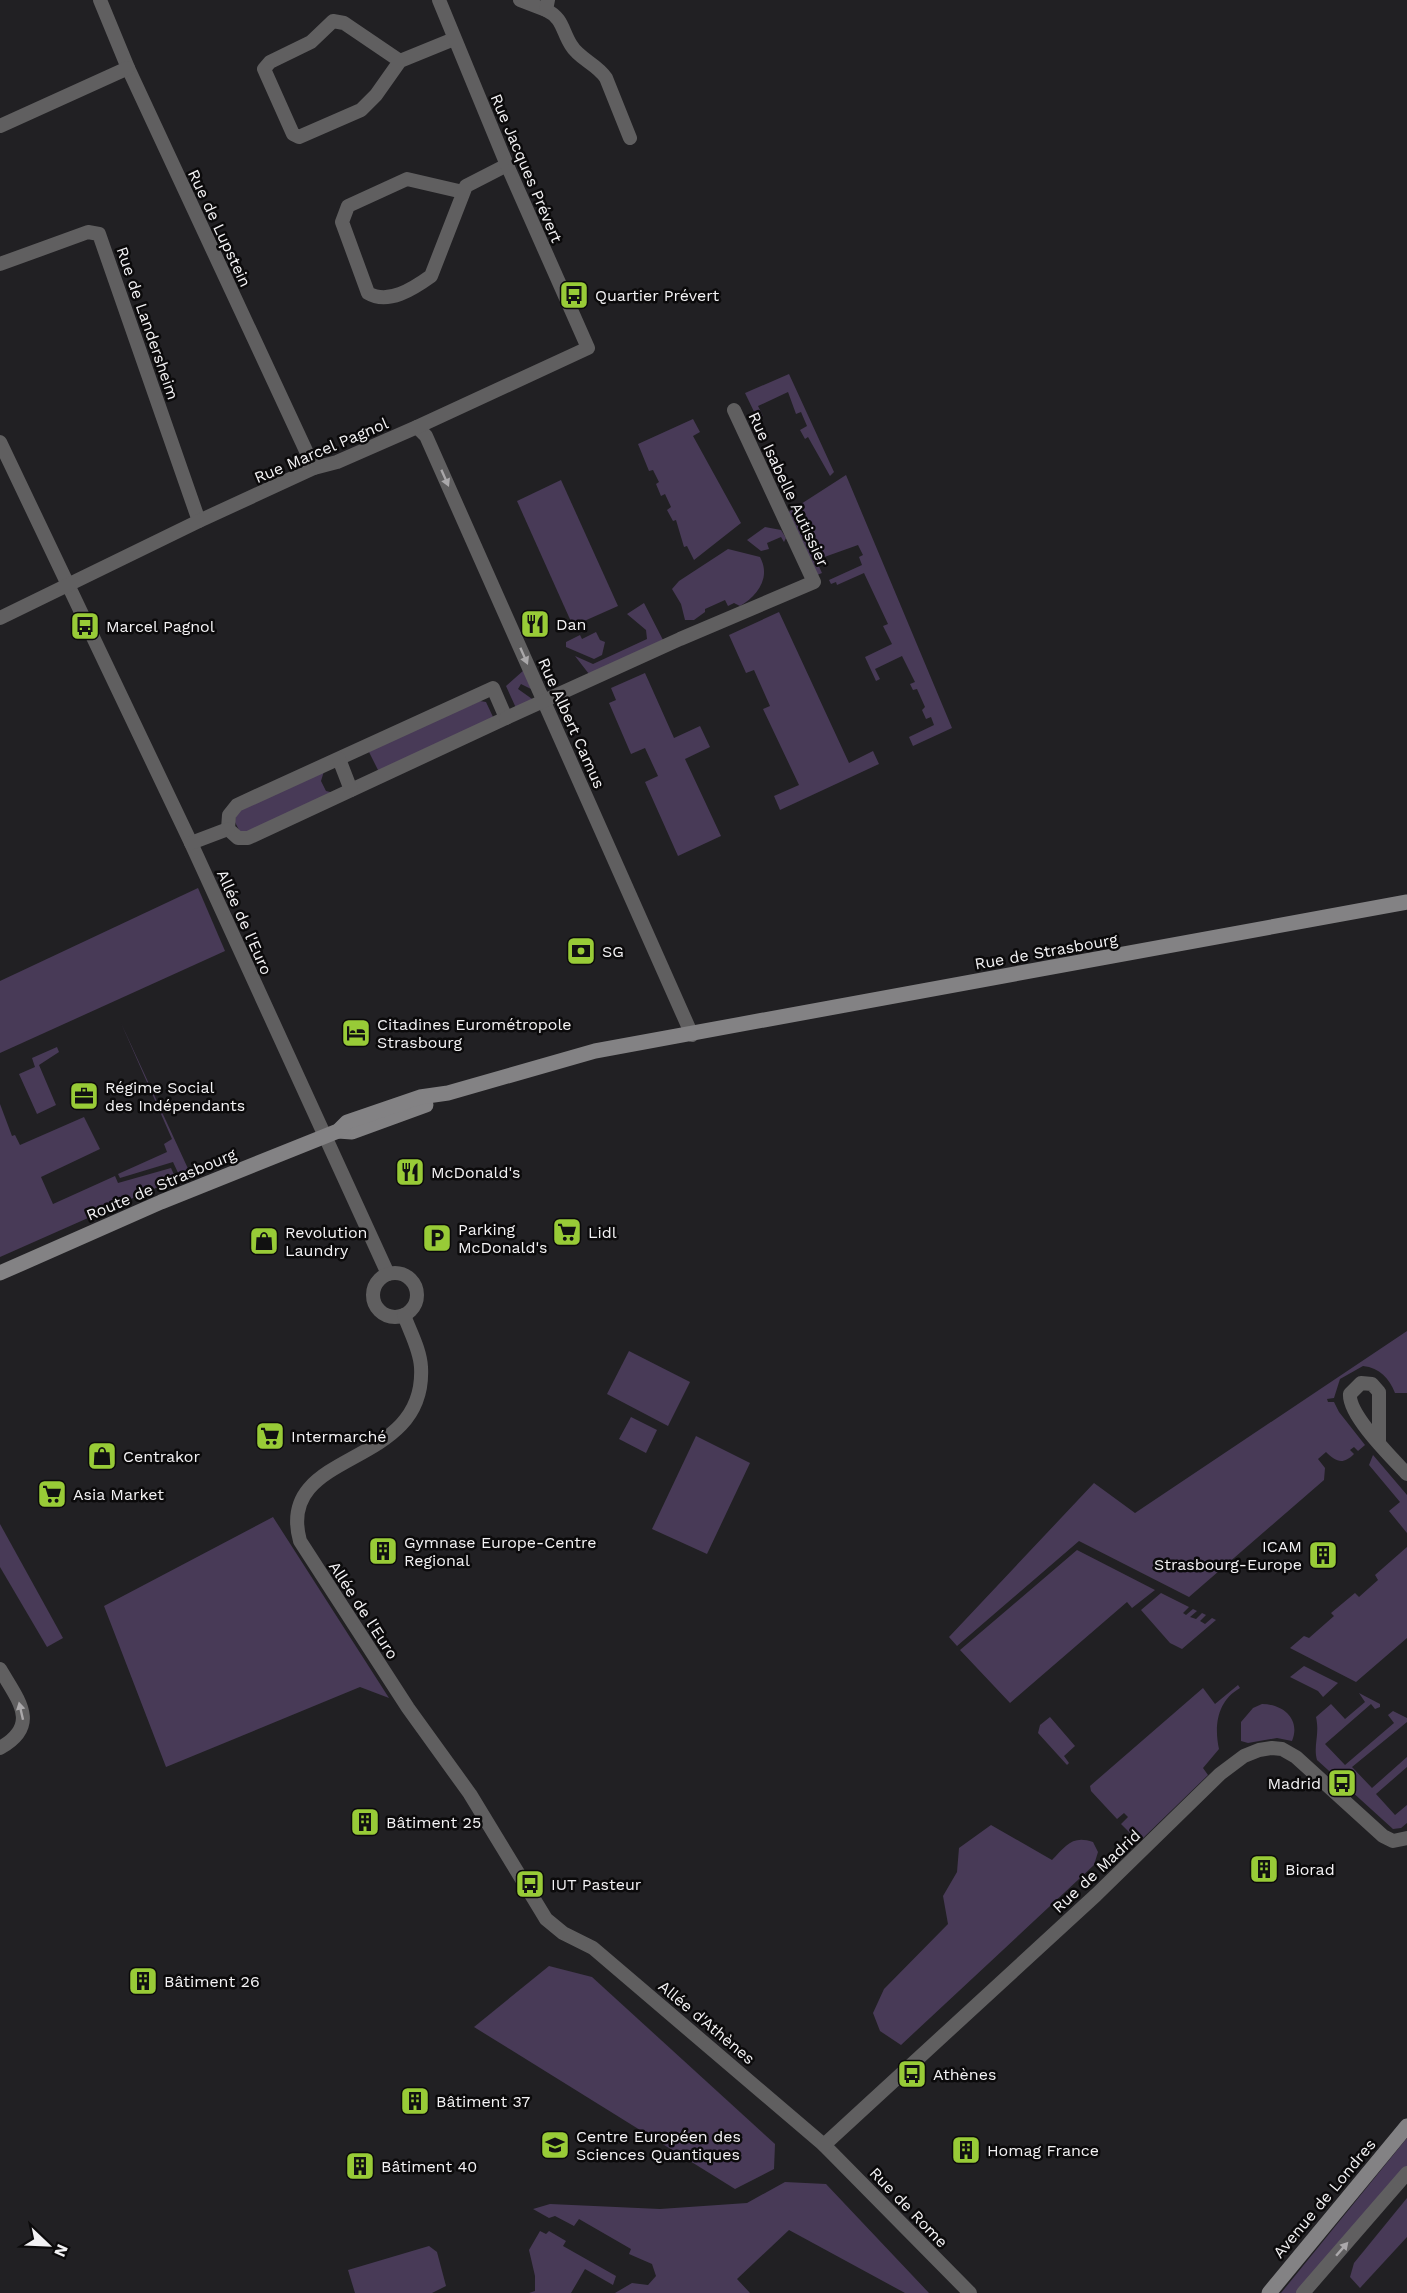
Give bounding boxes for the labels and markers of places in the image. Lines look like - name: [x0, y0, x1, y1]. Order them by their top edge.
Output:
- bus stop icon: Quartier Prévert: [558, 279, 590, 311]
- place label: Quartier Prévert: [595, 286, 719, 305]
- restaurant icon: Dan: [519, 608, 551, 640]
- bus stop icon: Marcel Pagnol: [69, 610, 101, 642]
- place label: Dan: [556, 615, 587, 634]
- place label: Marcel Pagnol: [106, 617, 215, 636]
- bank icon: SG: [565, 935, 597, 967]
- place label: SG: [602, 942, 624, 961]
- place label: Citadines Eurométropole Strasbourg: [377, 1015, 572, 1052]
- hotel icon: Citadines Eurométropole Strasbourg: [340, 1017, 372, 1049]
- place label: Régime Social des Indépendants: [105, 1078, 245, 1115]
- office icon: Régime Social des Indépendants: [68, 1080, 100, 1112]
- restaurant icon: McDonald's: [394, 1156, 426, 1188]
- place label: McDonald's: [431, 1163, 521, 1182]
- supermarket icon: Lidl: [551, 1216, 583, 1248]
- place label: Parking McDonald's: [458, 1220, 548, 1257]
- parking icon: Parking McDonald's: [421, 1222, 453, 1254]
- place label: Revolution Laundry: [285, 1223, 368, 1260]
- place label: Lidl: [588, 1223, 617, 1242]
- shop icon: Revolution Laundry: [248, 1225, 280, 1257]
- supermarket icon: Intermarché: [254, 1420, 286, 1452]
- place label: Intermarché: [291, 1427, 387, 1446]
- shop icon: Centrakor: [86, 1440, 118, 1472]
- place label: Centrakor: [123, 1447, 200, 1466]
- supermarket icon: Asia Market: [36, 1478, 68, 1510]
- place label: Asia Market: [73, 1485, 164, 1504]
- place label: Gymnase Europe-Centre Regional: [404, 1533, 596, 1570]
- building icon: Gymnase Europe-Centre Regional: [367, 1535, 399, 1567]
- place label: ICAM Strasbourg-Europe: [1154, 1537, 1302, 1574]
- building icon: ICAM Strasbourg-Europe: [1307, 1539, 1339, 1571]
- bus stop icon: Madrid: [1326, 1767, 1358, 1799]
- place label: Madrid: [1268, 1774, 1321, 1793]
- building icon: Bâtiment 25: [349, 1806, 381, 1838]
- place label: Bâtiment 25: [386, 1813, 481, 1832]
- building icon: Biorad: [1248, 1853, 1280, 1885]
- place label: Biorad: [1285, 1860, 1335, 1879]
- bus stop icon: IUT Pasteur: [514, 1868, 546, 1900]
- place label: IUT Pasteur: [551, 1875, 642, 1894]
- building icon: Bâtiment 26: [127, 1965, 159, 1997]
- place label: Bâtiment 26: [164, 1972, 260, 1991]
- bus stop icon: Athènes: [896, 2058, 928, 2090]
- place label: Athènes: [933, 2065, 996, 2084]
- building icon: Bâtiment 37: [399, 2085, 431, 2117]
- place label: Bâtiment 37: [436, 2092, 530, 2111]
- place label: Centre Européen des Sciences Quantiques: [576, 2127, 741, 2164]
- school or university icon: Centre Européen des Sciences Quantiques: [539, 2129, 571, 2161]
- building icon: Homag France: [950, 2134, 982, 2166]
- place label: Homag France: [987, 2141, 1099, 2160]
- building icon: Bâtiment 40: [344, 2150, 376, 2182]
- place label: Bâtiment 40: [381, 2157, 477, 2176]

